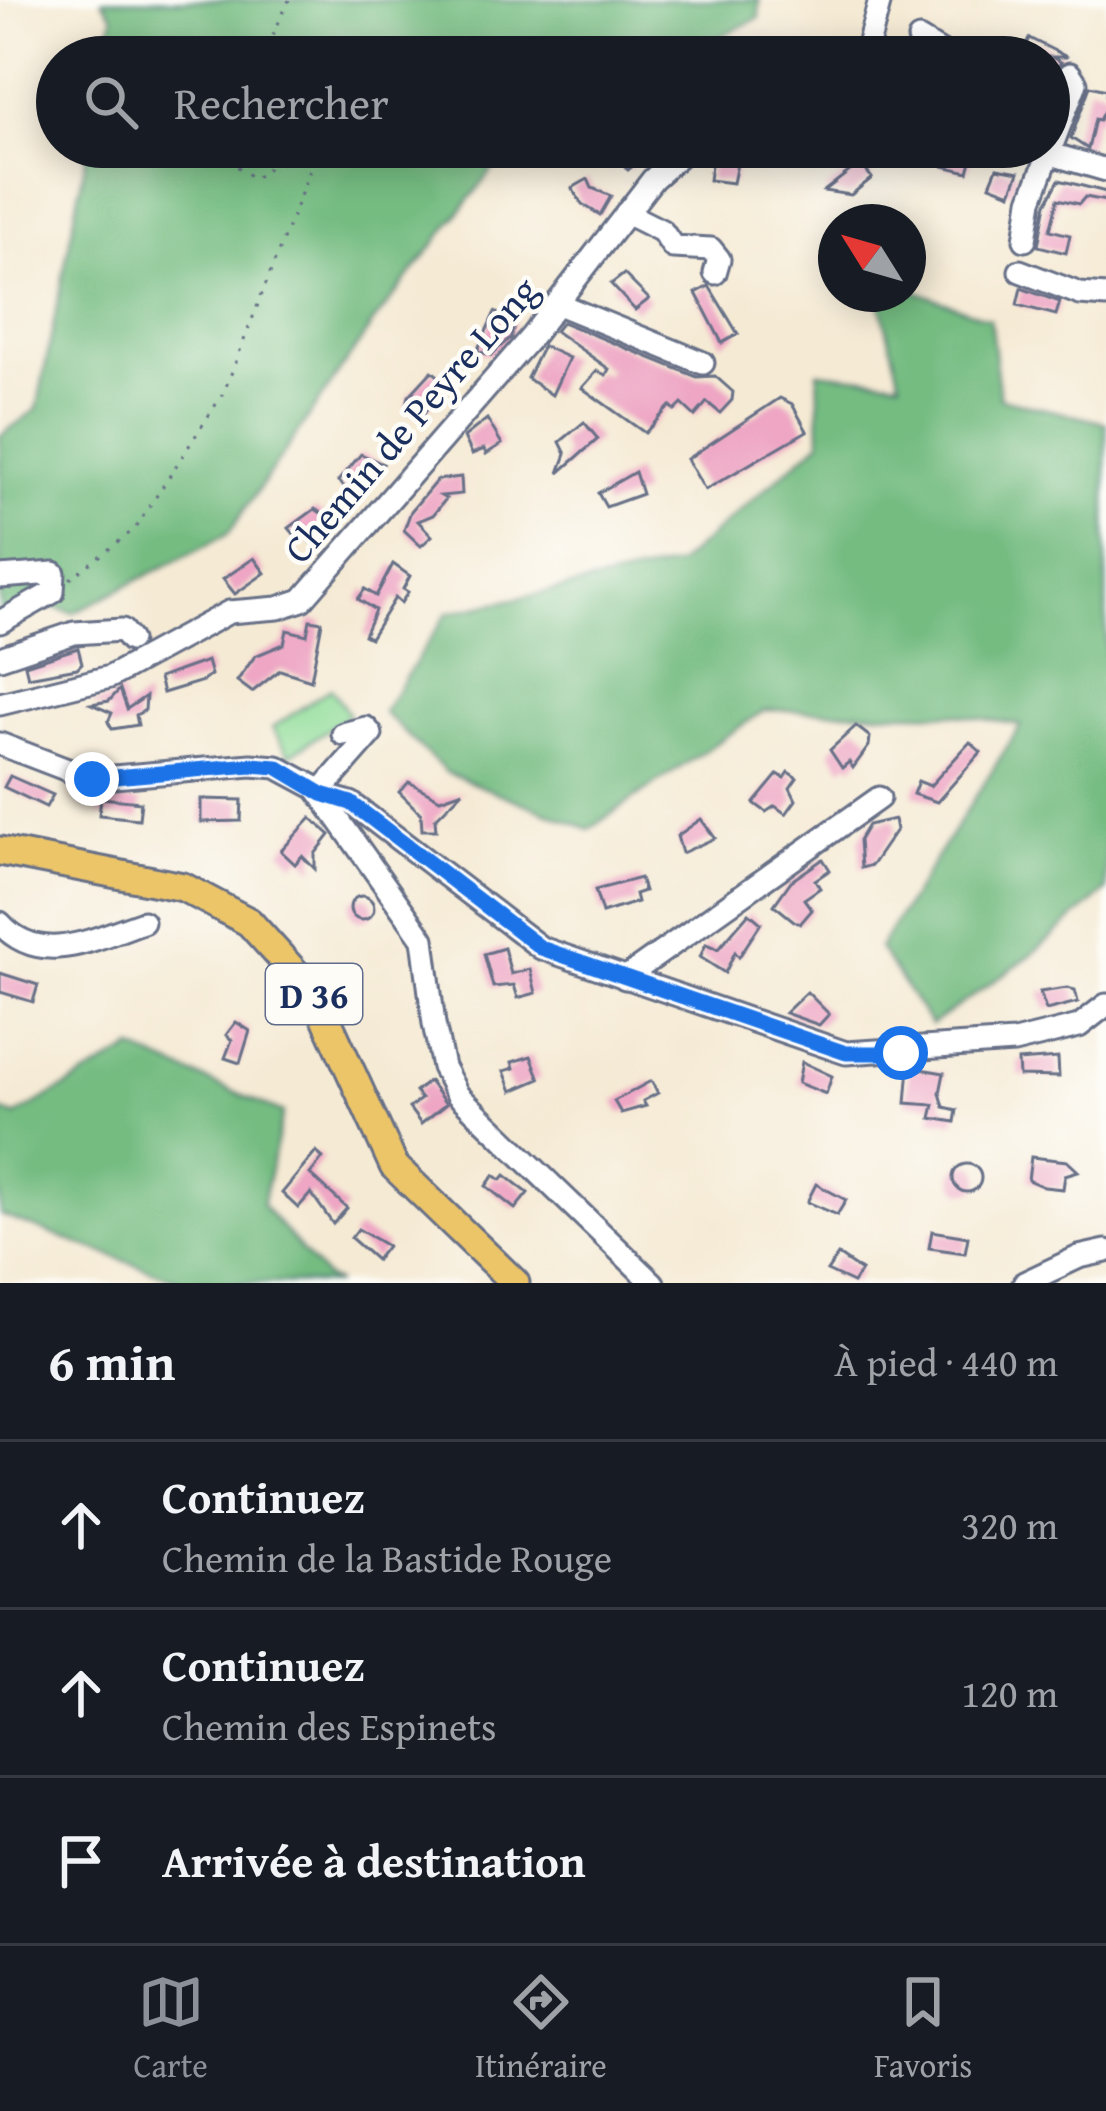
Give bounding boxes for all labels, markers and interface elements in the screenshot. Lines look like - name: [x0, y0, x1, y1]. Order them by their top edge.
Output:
- search box: [36, 36, 1070, 168]
- icon: search: [78, 69, 144, 135]
- text: Rechercher: [174, 70, 389, 135]
- north arrow: [818, 204, 926, 312]
- street label: Chemin de Peyre Long: [269, 263, 551, 575]
- route end: [65, 752, 119, 806]
- road number: D 36: [266, 964, 362, 1024]
- route start: [874, 1026, 928, 1080]
- text: 6 min: [48, 1324, 175, 1399]
- text: À pied · 440 m: [834, 1333, 1058, 1390]
- text: Continuez: [162, 1464, 365, 1529]
- icon: ahead: [48, 1492, 114, 1558]
- text: 320 m: [961, 1496, 1058, 1553]
- text: Chemin de la Bastide Rouge: [162, 1529, 612, 1586]
- text: Continuez: [162, 1632, 365, 1697]
- icon: ahead: [48, 1660, 114, 1726]
- text: 120 m: [961, 1664, 1058, 1721]
- text: Chemin des Espinets: [162, 1697, 497, 1754]
- icon: arrive: [48, 1828, 114, 1894]
- text: Arrivée à destination: [162, 1828, 586, 1893]
- tab: Carte: [134, 1969, 208, 2089]
- tab: Itinéraire: [475, 1969, 607, 2089]
- tab: Favoris: [874, 1969, 972, 2089]

